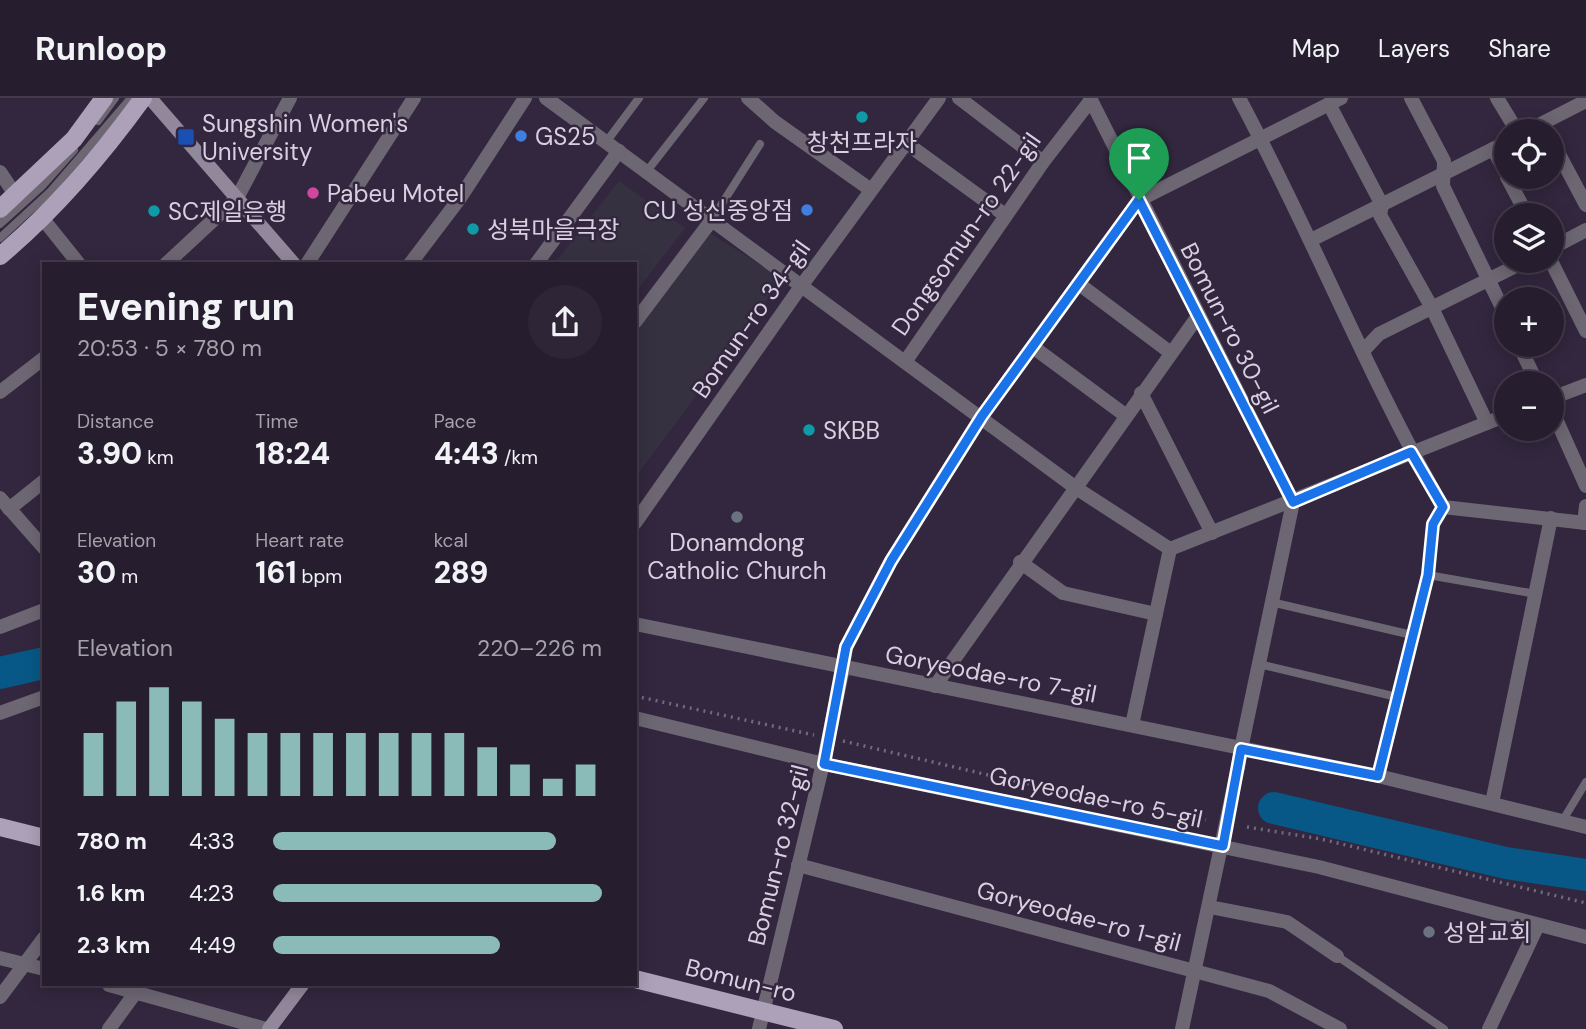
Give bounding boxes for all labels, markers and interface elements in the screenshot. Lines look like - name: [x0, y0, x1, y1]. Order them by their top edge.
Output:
- text: Runloop: [35, 27, 167, 70]
- text: Map: [1292, 33, 1340, 64]
- text: Layers: [1378, 33, 1450, 64]
- text: Share: [1488, 33, 1551, 64]
- place label: Sungshin Women's University: [202, 108, 408, 167]
- marker: 창천프라자: [854, 109, 870, 125]
- map controls: [1494, 119, 1564, 441]
- button: locate: [1494, 119, 1564, 189]
- place label: GS25: [535, 121, 596, 152]
- marker: Sungshin Women's University: [176, 127, 196, 147]
- place label: 창천프라자: [807, 127, 917, 158]
- street label: Dongsomun-ro 22-gil: [884, 127, 1048, 341]
- marker: GS25: [513, 128, 529, 144]
- pin: [1109, 128, 1169, 200]
- icon: arrive: [1120, 139, 1158, 177]
- place label: Pabeu Motel: [327, 178, 464, 209]
- marker: Pabeu Motel: [305, 185, 321, 201]
- place label: CU 성신중앙점: [643, 195, 793, 226]
- place label: SC제일은행: [168, 196, 287, 227]
- marker: CU 성신중앙점: [799, 202, 815, 218]
- marker: SC제일은행: [146, 203, 162, 219]
- button: layers: [1494, 203, 1564, 273]
- place label: 성북마을극장: [487, 214, 619, 245]
- marker: 성북마을극장: [465, 221, 481, 237]
- street label: Bomun-ro 34-gil: [685, 234, 817, 404]
- street label: Bomun-ro 30-gil: [1174, 237, 1286, 419]
- text: Evening run: [77, 282, 295, 332]
- button: share: [528, 285, 602, 359]
- button: +: [1494, 287, 1564, 357]
- text: 20:53 · 5 × 780 m: [77, 333, 262, 363]
- button: −: [1494, 371, 1564, 441]
- text: Distance: [77, 409, 154, 434]
- text: Time: [255, 409, 298, 434]
- text: Pace: [434, 409, 476, 434]
- place label: SKBB: [823, 415, 880, 446]
- marker: SKBB: [801, 422, 817, 438]
- text: 3.90: [77, 434, 142, 473]
- text: 18:24: [255, 434, 330, 473]
- text: 4:43: [434, 434, 499, 473]
- text: km: [142, 445, 174, 470]
- text: /km: [499, 445, 538, 470]
- marker: Donamdong Catholic Church: [729, 509, 745, 525]
- place label: Donamdong Catholic Church: [647, 527, 827, 586]
- text: Elevation: [77, 528, 156, 553]
- text: Heart rate: [255, 528, 344, 553]
- text: kcal: [434, 528, 468, 553]
- text: 30: [77, 553, 116, 592]
- text: 161: [255, 553, 297, 592]
- text: 289: [434, 553, 488, 592]
- text: m: [116, 564, 138, 589]
- text: bpm: [297, 564, 342, 589]
- text: Elevation: [77, 633, 173, 663]
- text: 220–226 m: [477, 633, 602, 663]
- street label: Goryeodae-ro 7-gil: [883, 638, 1099, 710]
- street label: Goryeodae-ro 5-gil: [987, 759, 1205, 835]
- street label: Bomun-ro 32-gil: [741, 761, 815, 949]
- text: 780 m: [77, 826, 147, 856]
- text: 4:33: [189, 826, 235, 856]
- street label: Goryeodae-ro 1-gil: [974, 874, 1184, 958]
- text: 1.6 km: [77, 878, 145, 908]
- text: 4:23: [189, 878, 234, 908]
- place label: 성암교회: [1443, 917, 1531, 948]
- marker: 성암교회: [1421, 924, 1437, 940]
- text: 2.3 km: [77, 930, 150, 960]
- text: 4:49: [189, 930, 236, 960]
- street label: Bomun-ro: [682, 951, 800, 1009]

